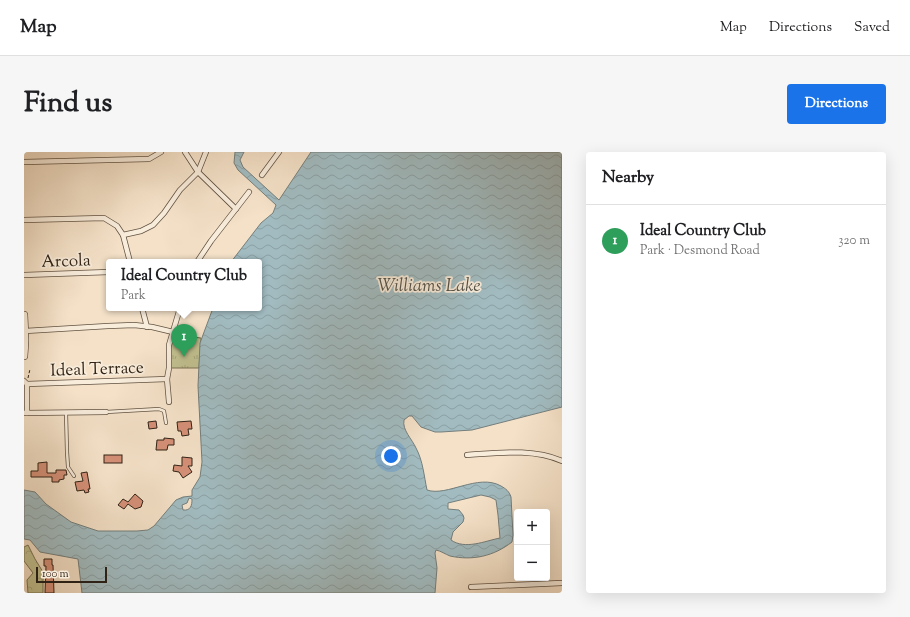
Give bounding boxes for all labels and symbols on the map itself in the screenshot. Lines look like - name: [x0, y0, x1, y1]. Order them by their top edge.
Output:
- street label: Arcola: [41, 249, 91, 275]
- water label: Williams Lake: [377, 274, 481, 300]
- pin: 1: [171, 324, 197, 357]
- street label: Ideal Terrace: [50, 356, 144, 384]
- your location: [381, 446, 401, 466]
- scale bar: [36, 565, 107, 584]

